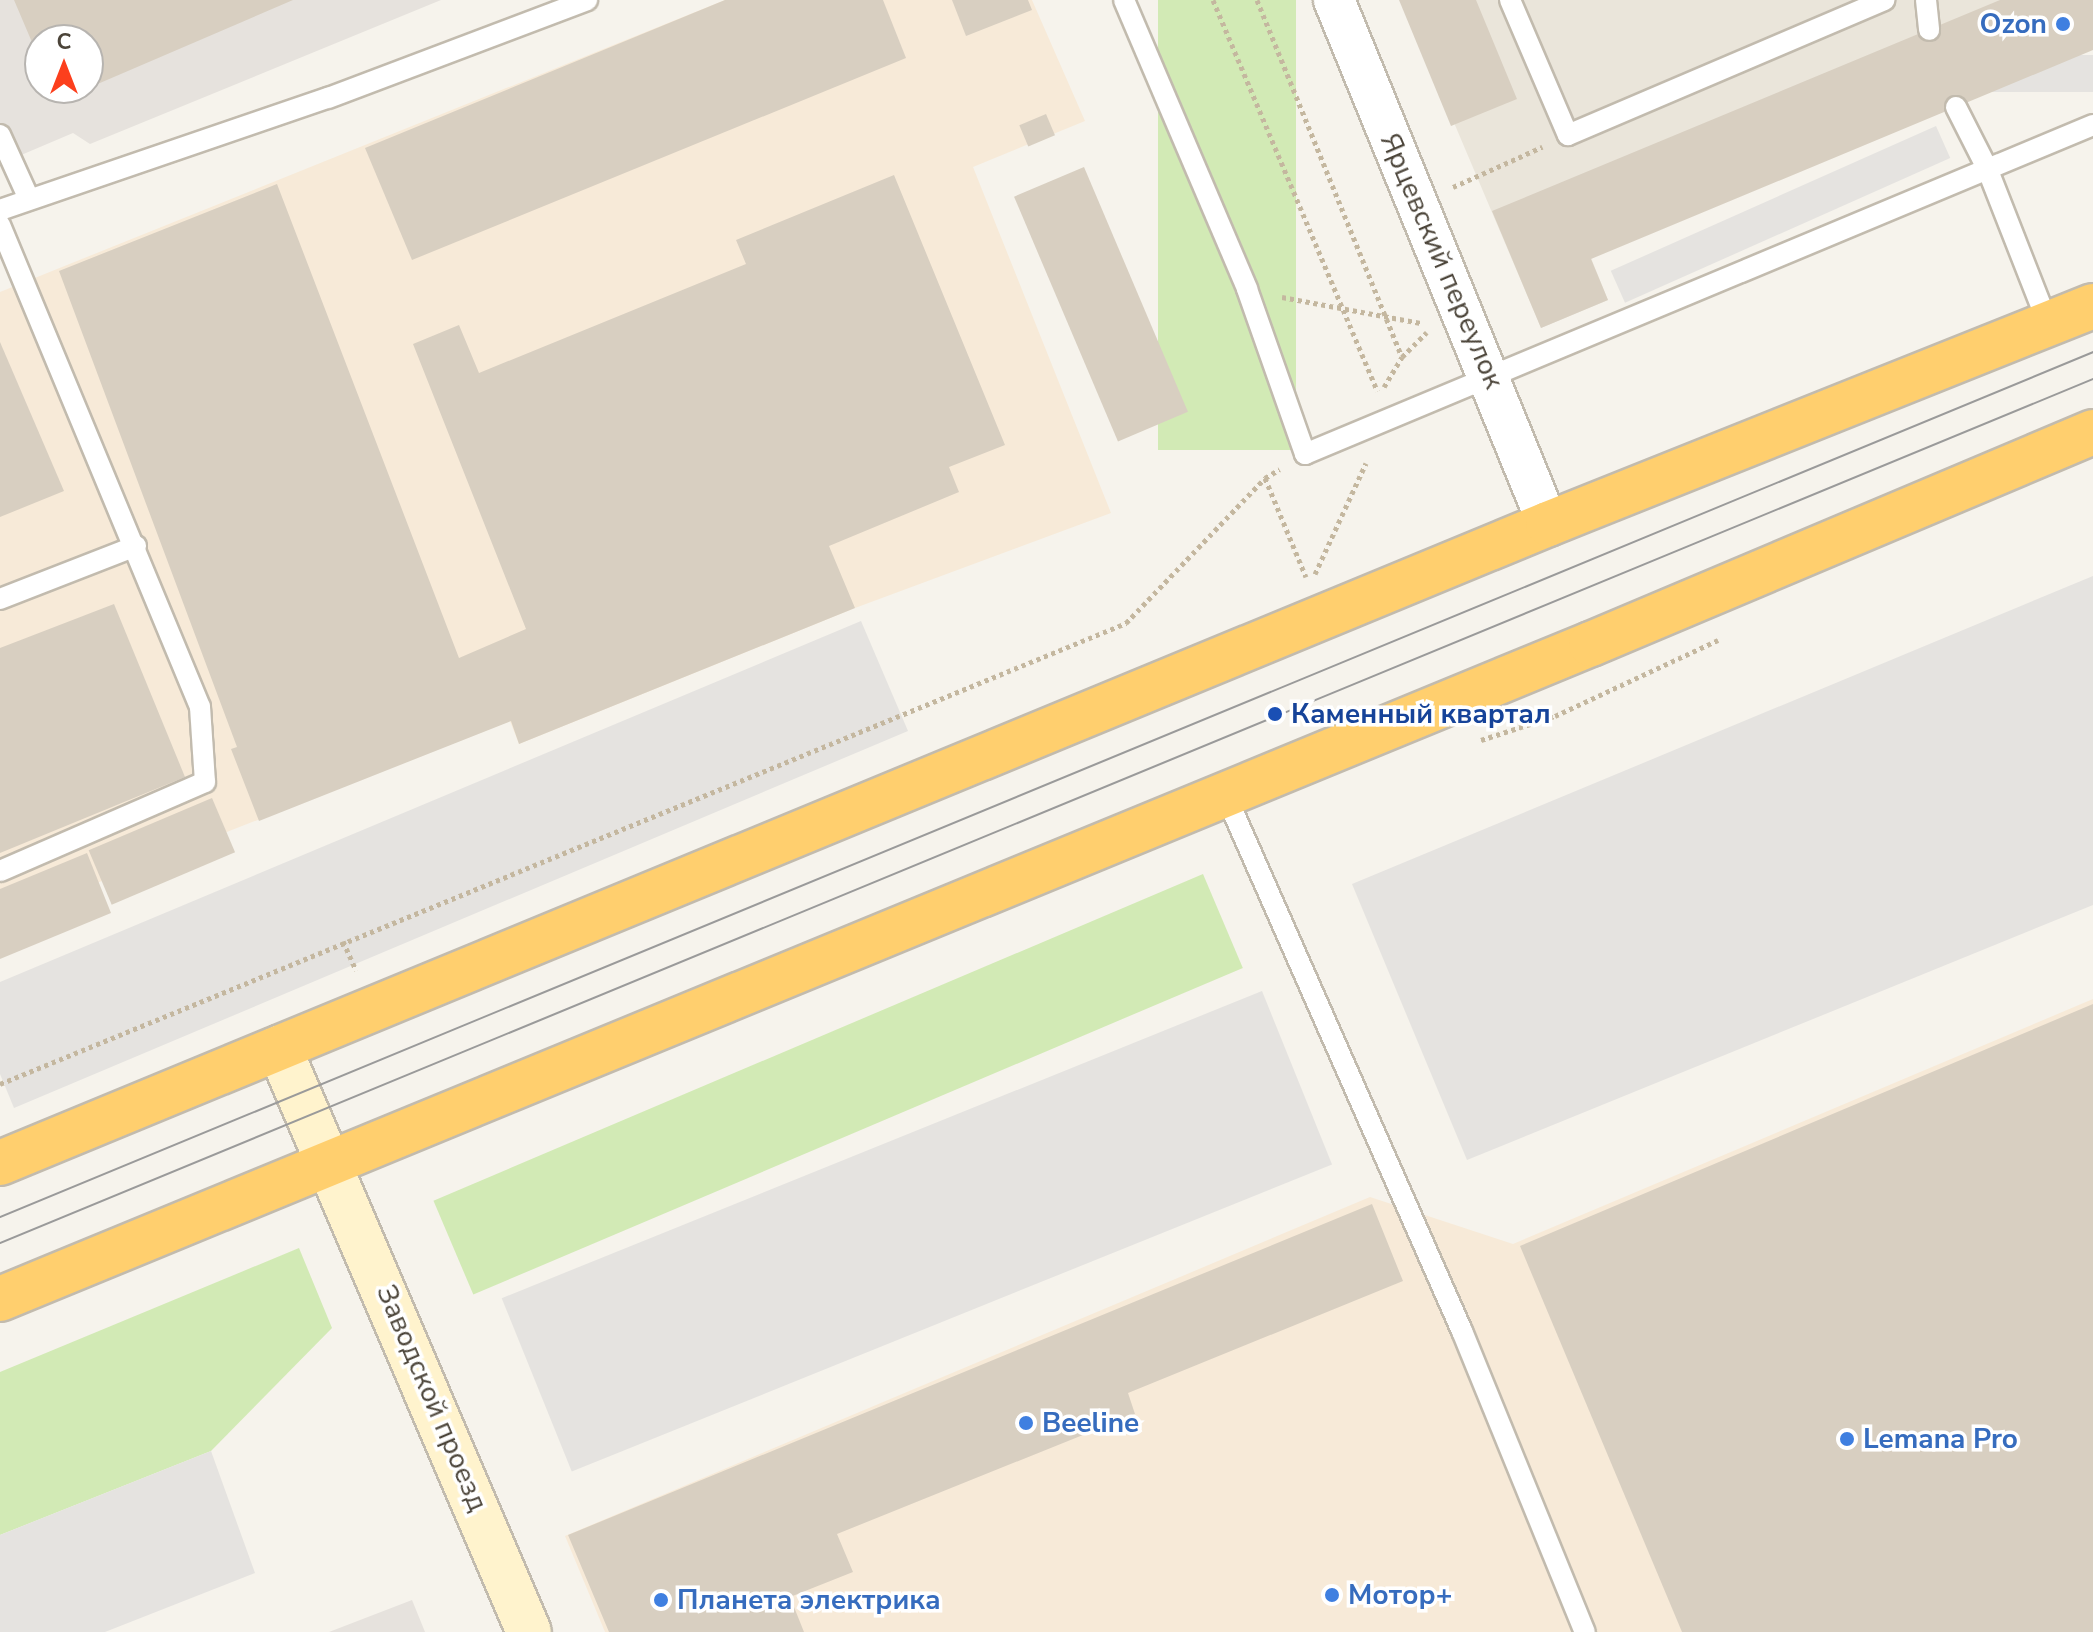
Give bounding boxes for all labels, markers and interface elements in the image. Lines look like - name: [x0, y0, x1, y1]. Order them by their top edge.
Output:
- place label: Ozon: [1980, 7, 2047, 41]
- marker: Ozon: [2054, 15, 2072, 33]
- north arrow: [24, 24, 104, 104]
- text: С: [57, 27, 71, 57]
- street label: Ярцевский переулок: [1373, 128, 1511, 394]
- place label: Каменный квартал: [1291, 697, 1551, 731]
- marker: Каменный квартал: [1266, 705, 1284, 723]
- street label: Заводской проезд: [369, 1280, 495, 1516]
- place label: Beeline: [1042, 1406, 1139, 1440]
- marker: Beeline: [1017, 1414, 1035, 1432]
- place label: Lemana Pro: [1863, 1422, 2018, 1456]
- marker: Lemana Pro: [1838, 1430, 1856, 1448]
- place label: Мотор+: [1348, 1578, 1452, 1612]
- place label: Планета электрика: [677, 1583, 941, 1617]
- marker: Мотор+: [1323, 1586, 1341, 1604]
- marker: Планета электрика: [652, 1591, 670, 1609]

